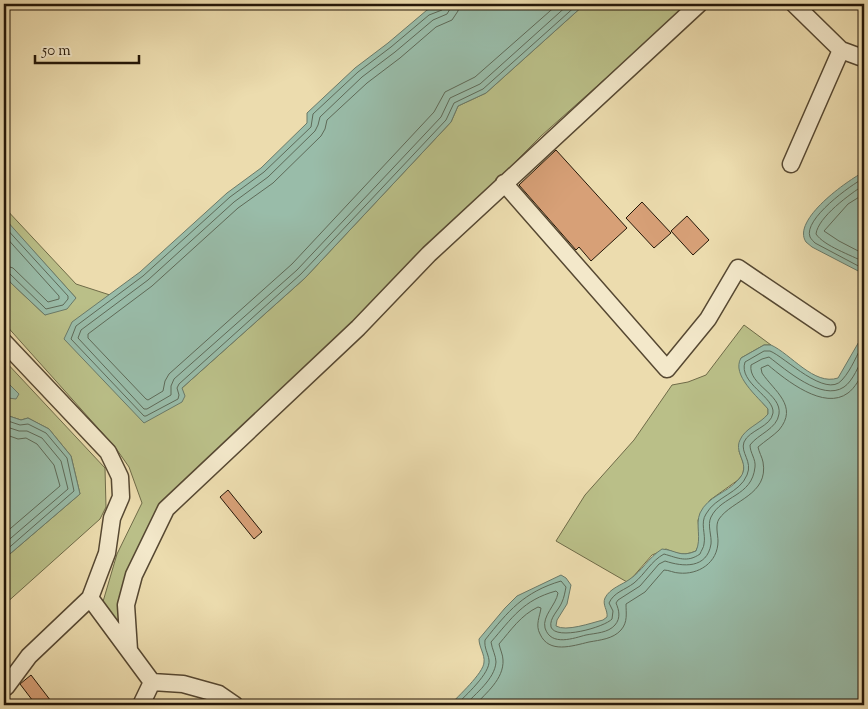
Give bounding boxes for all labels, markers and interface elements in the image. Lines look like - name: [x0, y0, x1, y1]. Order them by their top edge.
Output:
- scale bar: [35, 32, 139, 64]
- text: 50 m: [41, 41, 71, 62]

